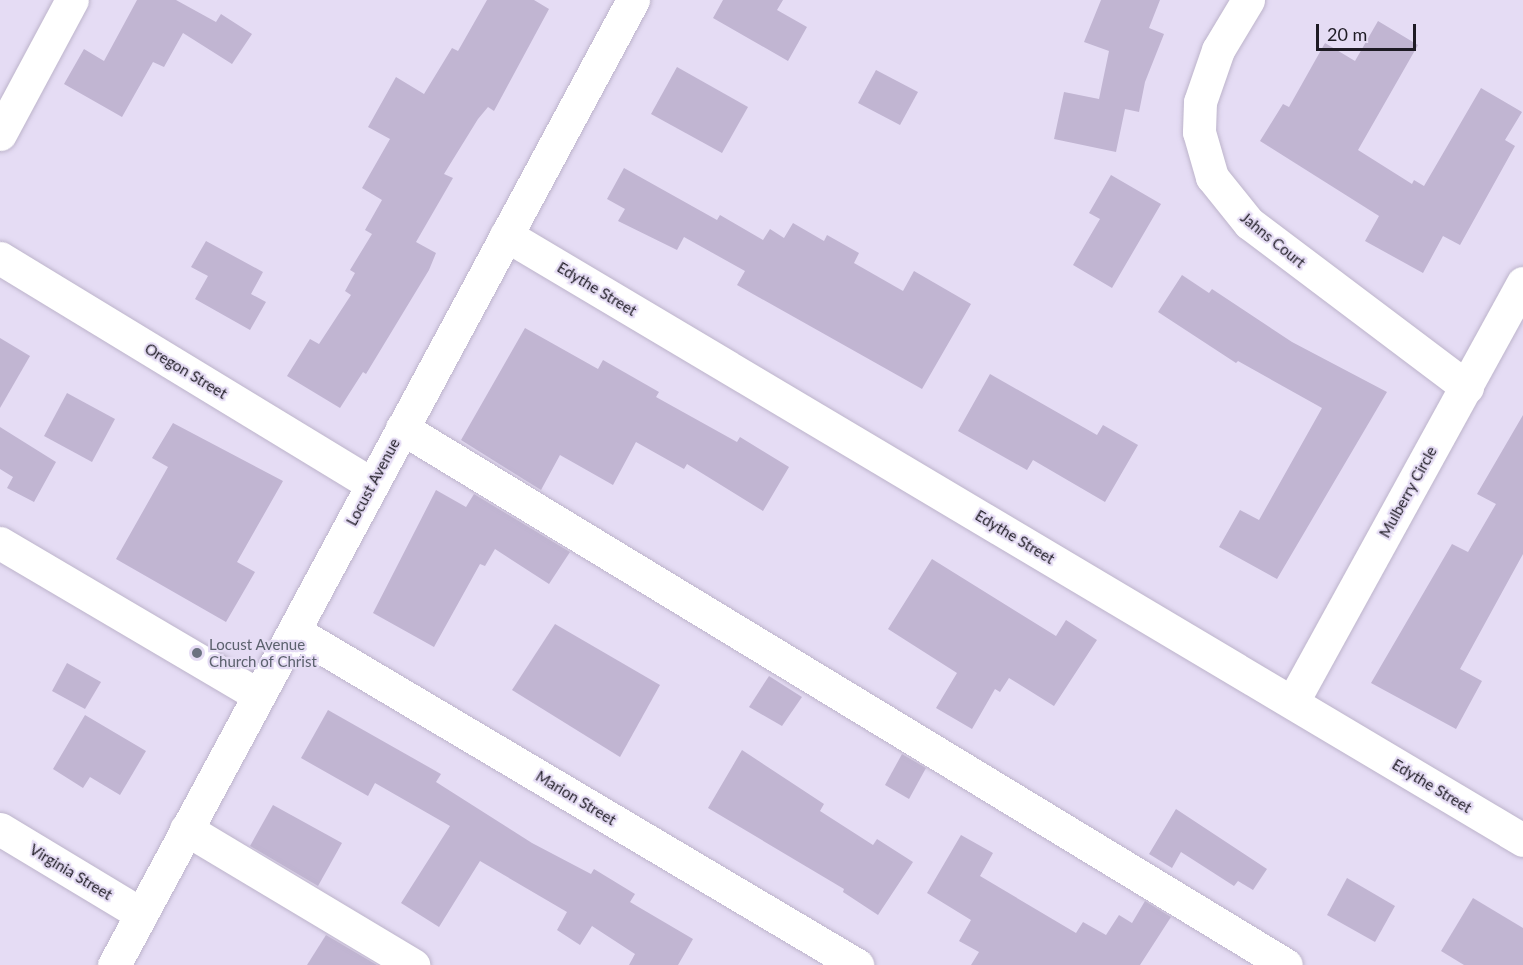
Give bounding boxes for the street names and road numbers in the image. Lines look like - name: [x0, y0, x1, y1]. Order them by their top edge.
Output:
- street label: Jahns Court: [1237, 208, 1309, 272]
- street label: Edythe Street: [554, 258, 640, 320]
- street label: Oregon Street: [142, 339, 230, 403]
- street label: Locust Avenue: [342, 435, 404, 529]
- street label: Mulberry Circle: [1375, 443, 1441, 541]
- street label: Edythe Street: [972, 506, 1058, 568]
- street label: Edythe Street: [1389, 755, 1475, 817]
- street label: Marion Street: [533, 767, 619, 829]
- street label: Virginia Street: [26, 840, 116, 904]

